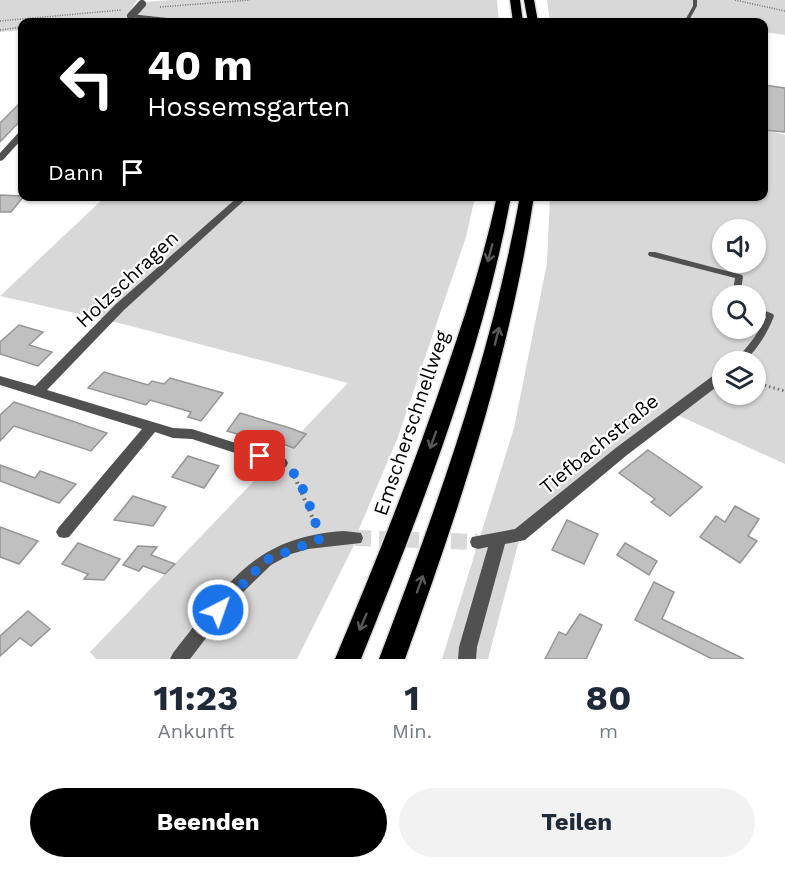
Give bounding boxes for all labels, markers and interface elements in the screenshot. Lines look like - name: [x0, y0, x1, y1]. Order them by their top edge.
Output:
- text: 40 m: [147, 41, 253, 90]
- icon: left: [48, 42, 126, 120]
- text: Hossemsgarten: [147, 91, 350, 123]
- icon: arrive: [116, 156, 149, 189]
- text: Dann: [48, 160, 104, 185]
- map controls: [712, 219, 766, 405]
- button: sound: [712, 219, 766, 273]
- street label: Holzschragen: [71, 225, 183, 333]
- one-way arrow: [484, 243, 496, 262]
- button: search: [712, 285, 766, 339]
- street label: Emscherschnellweg: [368, 327, 454, 519]
- one-way arrow: [492, 327, 504, 346]
- button: layers: [712, 351, 766, 405]
- street label: Tiefbachstraße: [535, 389, 663, 499]
- pin: [234, 430, 285, 481]
- one-way arrow: [427, 430, 438, 449]
- icon: arrive: [243, 439, 276, 472]
- one-way arrow: [415, 576, 426, 594]
- position arrow: [186, 578, 250, 642]
- one-way arrow: [357, 612, 368, 630]
- text: 11:23: [154, 677, 238, 719]
- text: 1: [404, 677, 420, 719]
- text: 80: [586, 677, 631, 719]
- text: Ankunft: [158, 719, 234, 743]
- text: Min.: [392, 719, 432, 743]
- text: m: [599, 719, 618, 743]
- button: Beenden: [30, 788, 387, 857]
- button: Teilen: [399, 788, 755, 857]

